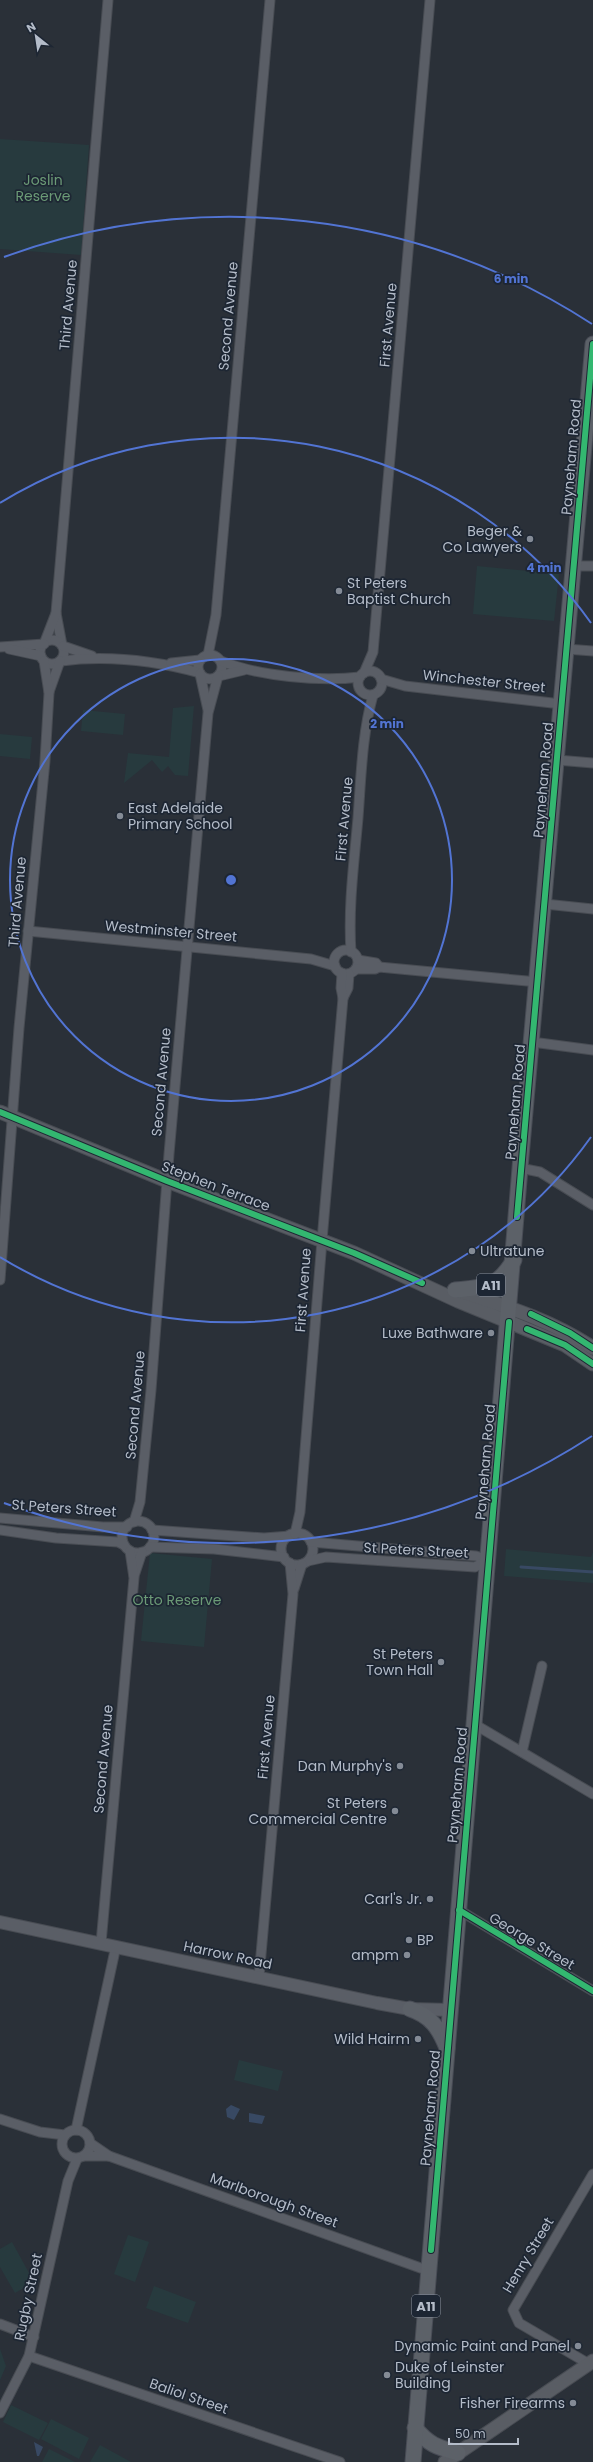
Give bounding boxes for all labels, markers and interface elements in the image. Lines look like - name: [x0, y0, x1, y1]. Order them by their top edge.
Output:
- north arrow: [16, 16, 56, 56]
- text: N: [23, 18, 39, 36]
- park label: Joslin Reserve: [16, 170, 71, 206]
- street label: Third Avenue: [54, 259, 82, 351]
- street label: Second Avenue: [213, 260, 243, 371]
- text: 6 min: [494, 270, 528, 287]
- street label: First Avenue: [374, 282, 402, 368]
- street label: Payneham Road: [556, 398, 586, 516]
- place label: Beger & Co Lawyers: [442, 521, 523, 557]
- marker: Beger & Co Lawyers: [525, 534, 535, 544]
- text: 4 min: [526, 559, 562, 576]
- place label: St Peters Baptist Church: [347, 573, 451, 609]
- marker: St Peters Baptist Church: [334, 586, 344, 596]
- street label: Winchester Street: [422, 665, 546, 697]
- text: 2 min: [370, 715, 404, 732]
- street label: Payneham Road: [528, 721, 558, 839]
- street label: First Avenue: [330, 776, 358, 862]
- place label: East Adelaide Primary School: [128, 798, 233, 834]
- marker: East Adelaide Primary School: [115, 811, 125, 821]
- street label: Third Avenue: [3, 856, 31, 948]
- centre of rings: [224, 873, 238, 887]
- street label: Westminster Street: [104, 915, 238, 947]
- street label: Second Avenue: [146, 1026, 176, 1137]
- street label: Payneham Road: [500, 1043, 530, 1161]
- street label: Stephen Terrace: [159, 1156, 274, 1216]
- place label: Ultratune: [480, 1241, 545, 1261]
- marker: Ultratune: [467, 1246, 477, 1256]
- street label: First Avenue: [290, 1247, 316, 1333]
- road number: A11: [477, 1274, 505, 1296]
- place label: Luxe Bathware: [382, 1323, 483, 1343]
- marker: Luxe Bathware: [486, 1328, 496, 1338]
- street label: Second Avenue: [120, 1349, 150, 1460]
- street label: Payneham Road: [470, 1403, 500, 1521]
- street label: St Peters Street: [11, 1494, 117, 1522]
- street label: St Peters Street: [363, 1537, 469, 1563]
- park label: Otto Reserve: [133, 1590, 222, 1610]
- place label: St Peters Town Hall: [366, 1644, 433, 1680]
- marker: St Peters Town Hall: [436, 1657, 446, 1667]
- street label: First Avenue: [252, 1694, 280, 1780]
- street label: Second Avenue: [88, 1703, 118, 1814]
- street label: Payneham Road: [442, 1726, 472, 1844]
- place label: Dan Murphy's: [298, 1756, 392, 1776]
- marker: Dan Murphy's: [395, 1761, 405, 1771]
- place label: St Peters Commercial Centre: [248, 1793, 387, 1829]
- marker: St Peters Commercial Centre: [390, 1806, 400, 1816]
- place label: Carl's Jr.: [364, 1889, 422, 1909]
- marker: Carl's Jr.: [425, 1894, 435, 1904]
- street label: George Street: [485, 1908, 579, 1974]
- place label: BP: [417, 1930, 434, 1950]
- marker: BP: [404, 1935, 414, 1945]
- street label: Harrow Road: [182, 1936, 274, 1974]
- place label: ampm: [351, 1945, 399, 1965]
- marker: ampm: [402, 1950, 412, 1960]
- place label: Wild Hairm: [334, 2029, 410, 2049]
- marker: Wild Hairm: [413, 2034, 423, 2044]
- street label: Payneham Road: [415, 2049, 445, 2167]
- street label: Marlborough Street: [207, 2168, 341, 2232]
- street label: Henry Street: [497, 2213, 559, 2297]
- street label: Rugby Street: [9, 2251, 47, 2343]
- road number: A11: [412, 2295, 440, 2317]
- place label: Dynamic Paint and Panel: [395, 2336, 570, 2356]
- marker: Dynamic Paint and Panel: [573, 2341, 583, 2351]
- place label: Duke of Leinster Building: [395, 2357, 504, 2393]
- marker: Duke of Leinster Building: [382, 2370, 392, 2380]
- street label: Baliol Street: [147, 2373, 231, 2419]
- place label: Fisher Firearms: [460, 2393, 565, 2413]
- marker: Fisher Firearms: [568, 2398, 578, 2408]
- scale bar: [449, 2420, 518, 2446]
- text: 50 m: [455, 2425, 486, 2442]

